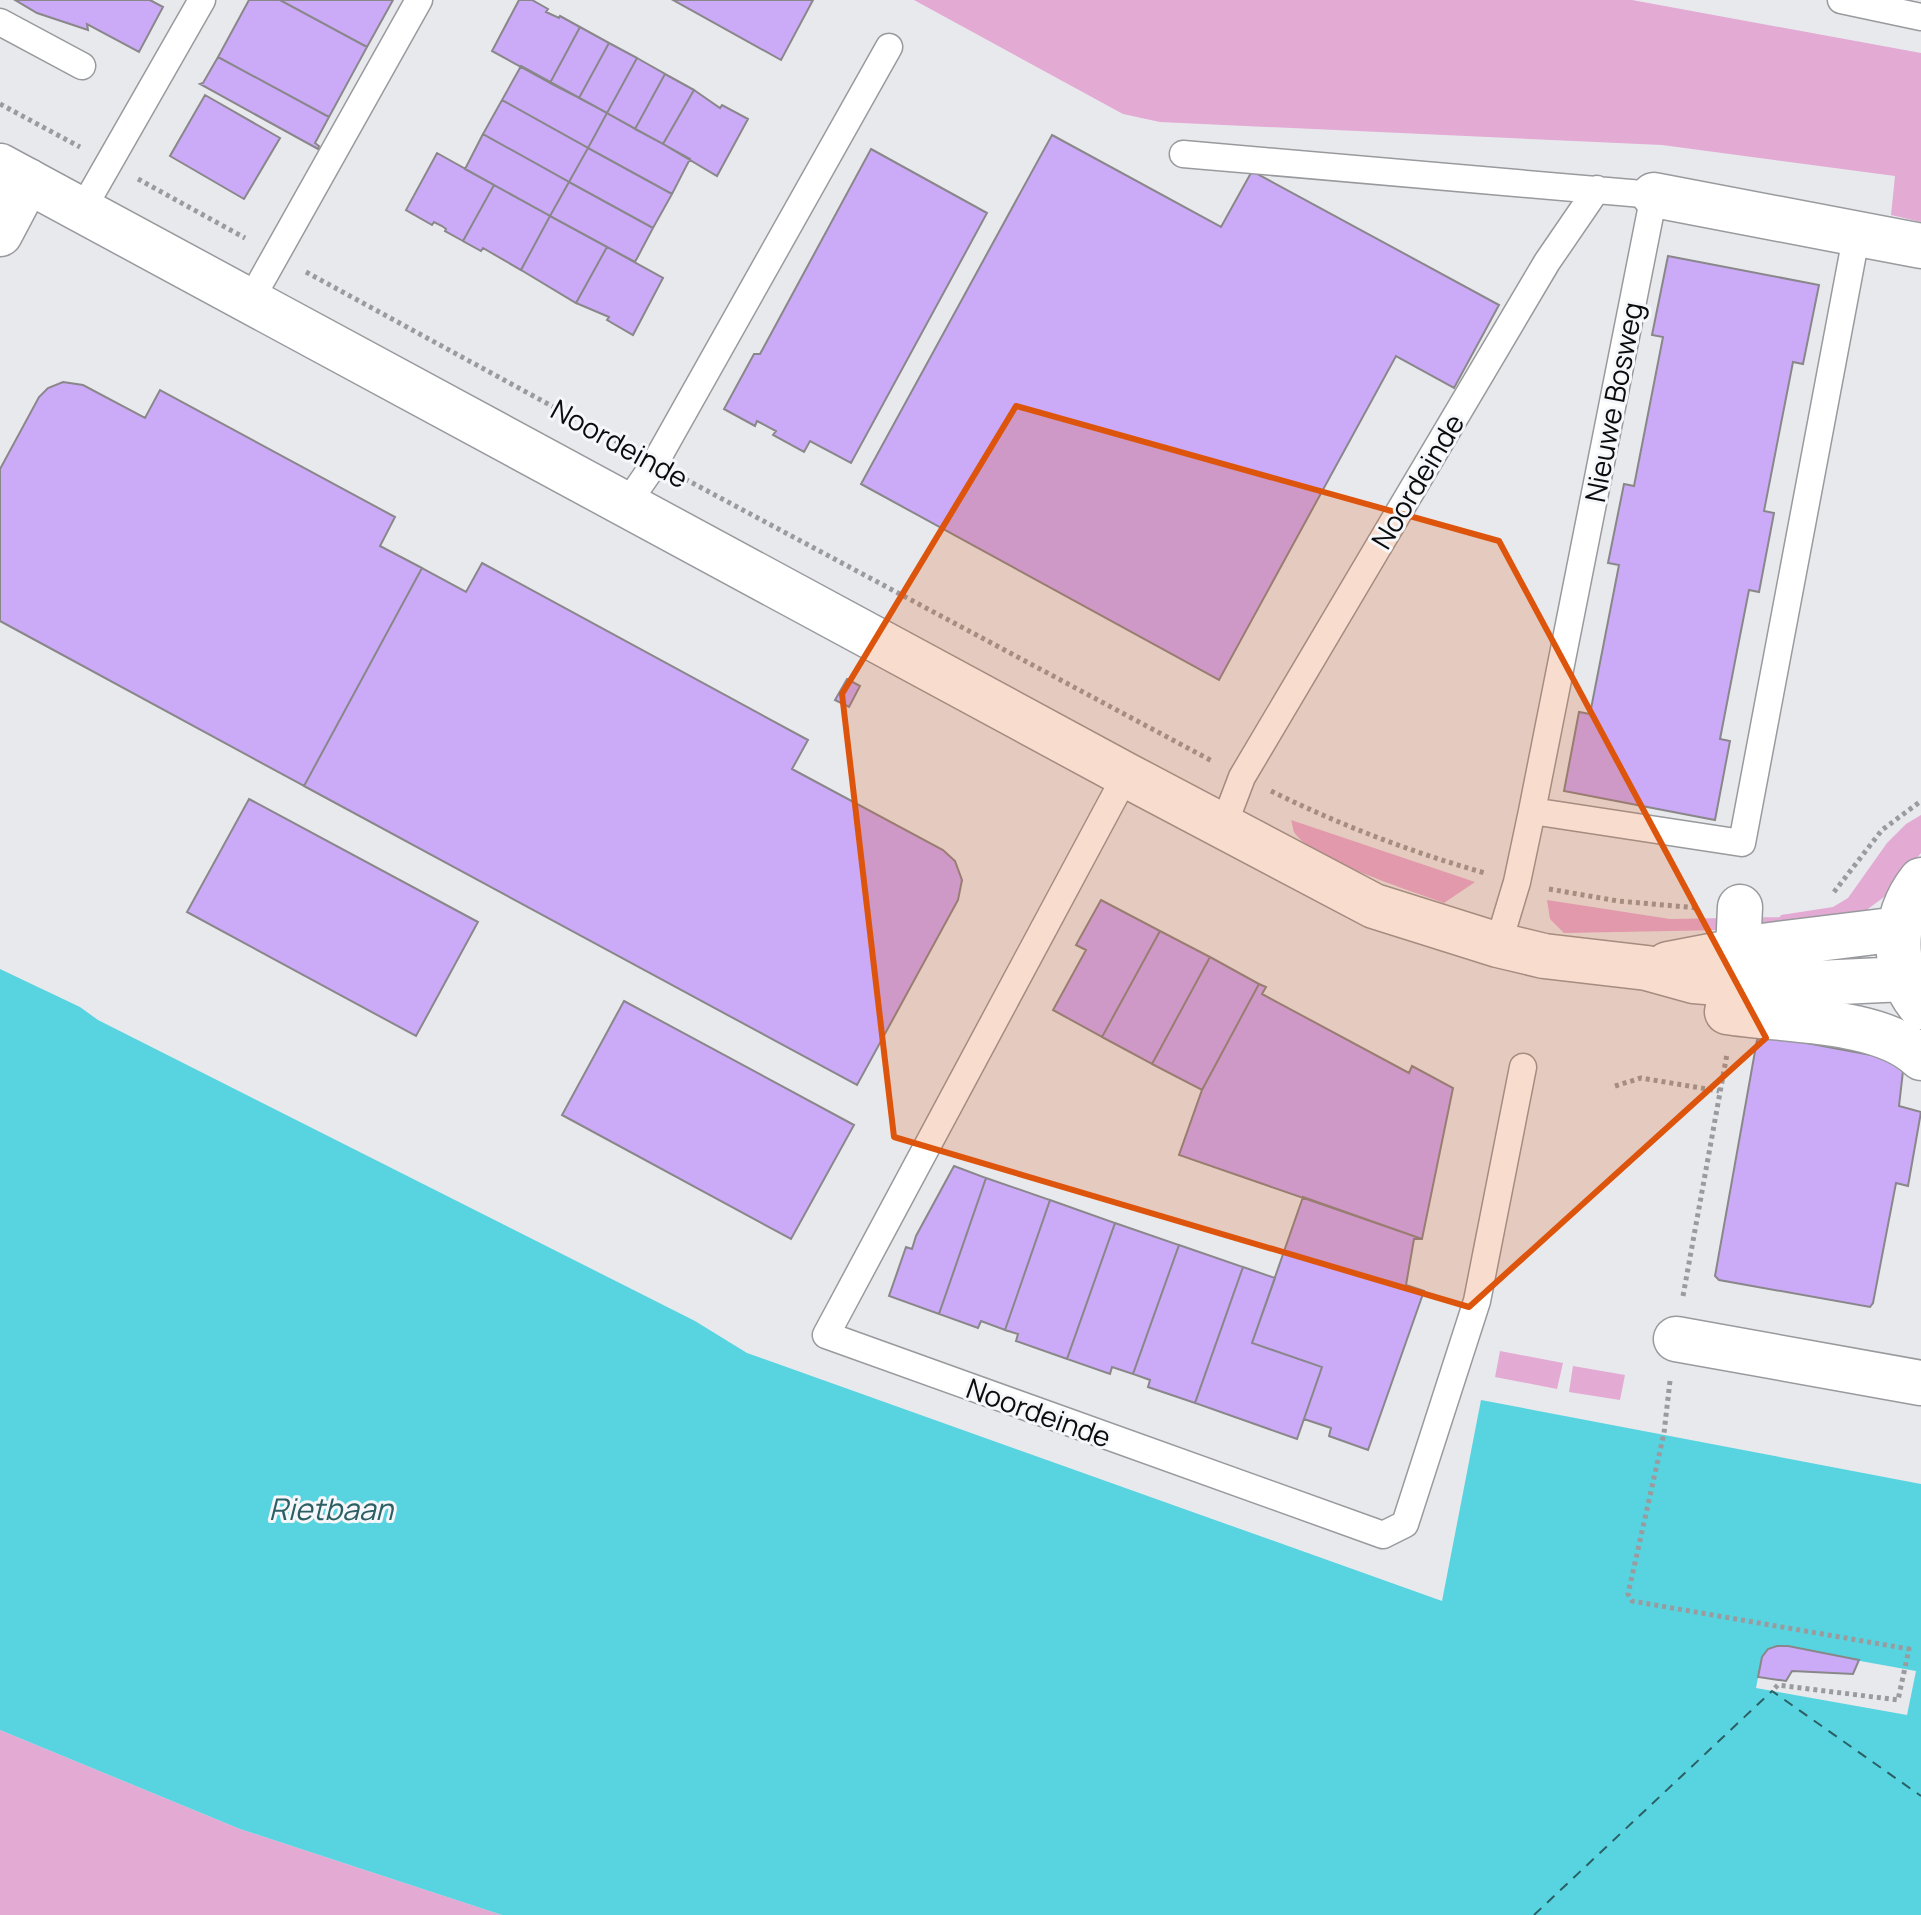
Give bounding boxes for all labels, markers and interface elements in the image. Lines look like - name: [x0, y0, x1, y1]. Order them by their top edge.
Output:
- street label: Nieuwe Bosweg: [1575, 299, 1651, 505]
- street label: Noordeinde: [545, 390, 695, 496]
- street label: Noordeinde: [1362, 406, 1472, 556]
- street label: Noordeinde: [962, 1368, 1116, 1456]
- water label: Rietbaan: [269, 1488, 394, 1529]

